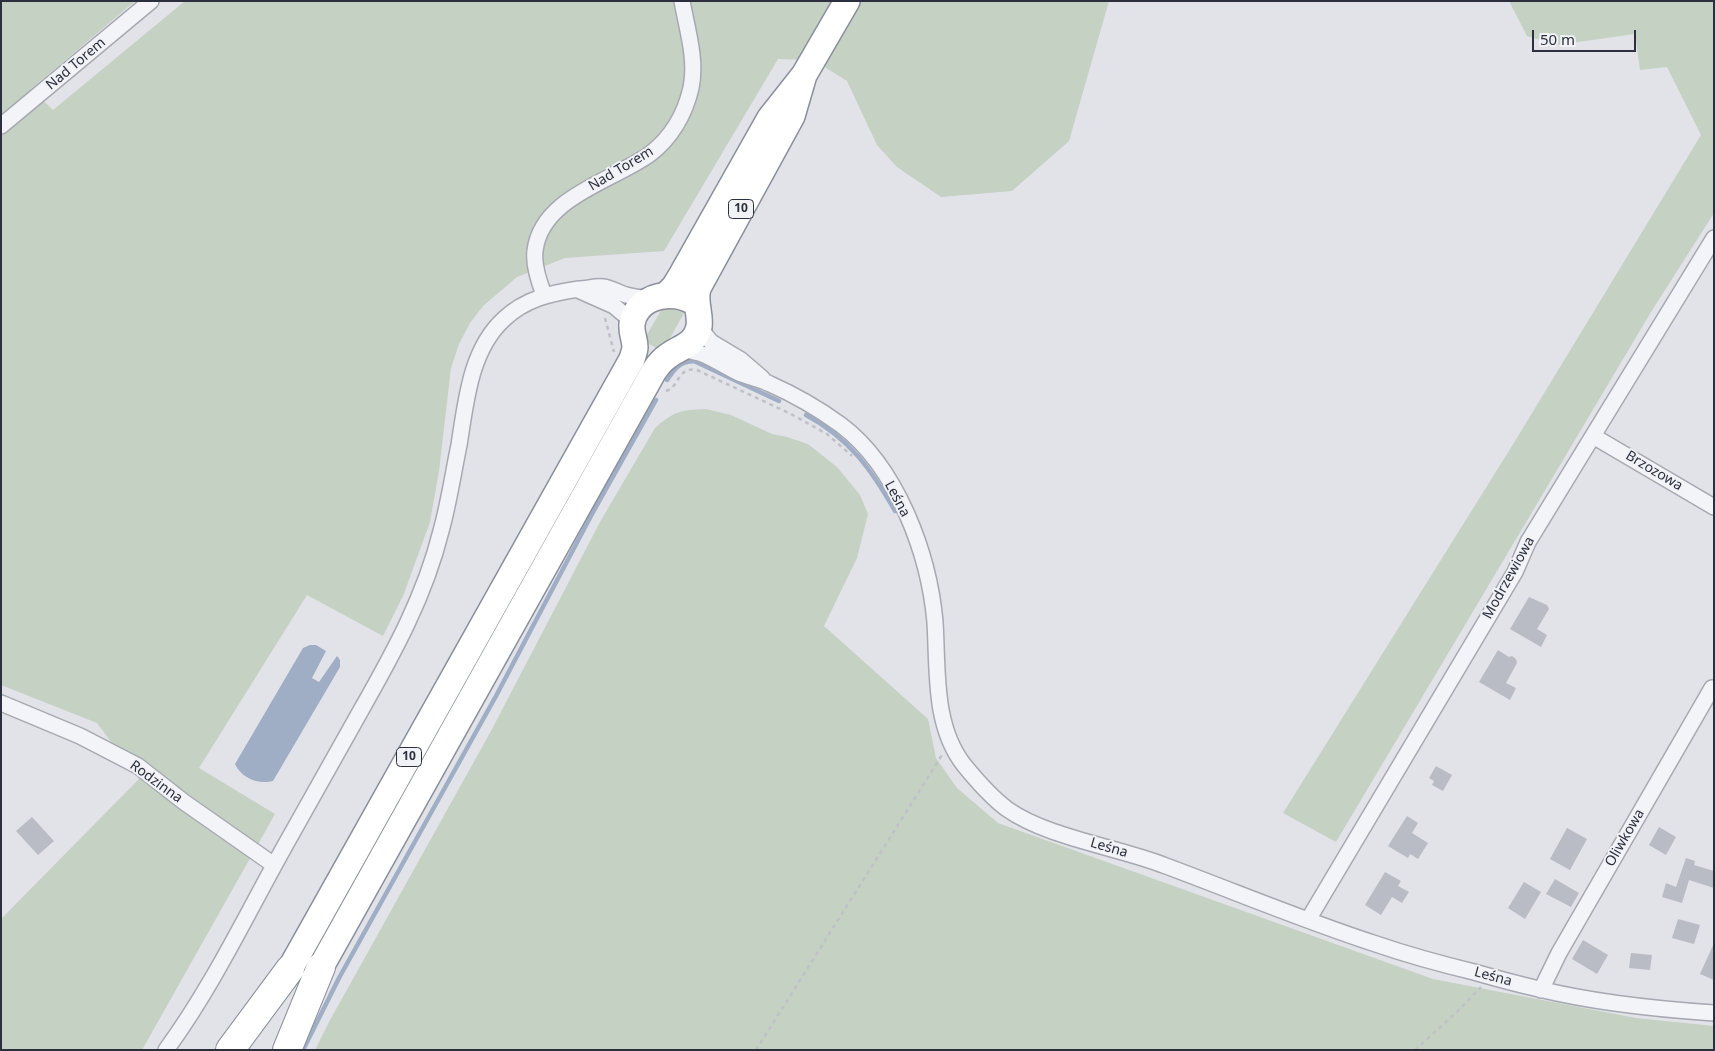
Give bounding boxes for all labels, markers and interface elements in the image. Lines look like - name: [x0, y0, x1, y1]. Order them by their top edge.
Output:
- scale bar: [1535, 20, 1639, 52]
- text: 50 m: [1540, 29, 1575, 49]
- street label: Nad Torem: [43, 34, 109, 94]
- street label: Nad Torem: [586, 143, 656, 195]
- road number: 10: [728, 200, 754, 218]
- street label: Brzozowa: [1622, 447, 1686, 495]
- street label: Leśna: [881, 478, 913, 520]
- street label: Modrzewiowa: [1479, 534, 1539, 622]
- road number: 10: [396, 748, 422, 766]
- street label: Rodzinna: [126, 757, 186, 807]
- street label: Oliwkowa: [1602, 806, 1648, 870]
- street label: Leśna: [1088, 835, 1130, 861]
- street label: Leśna: [1472, 964, 1514, 990]

